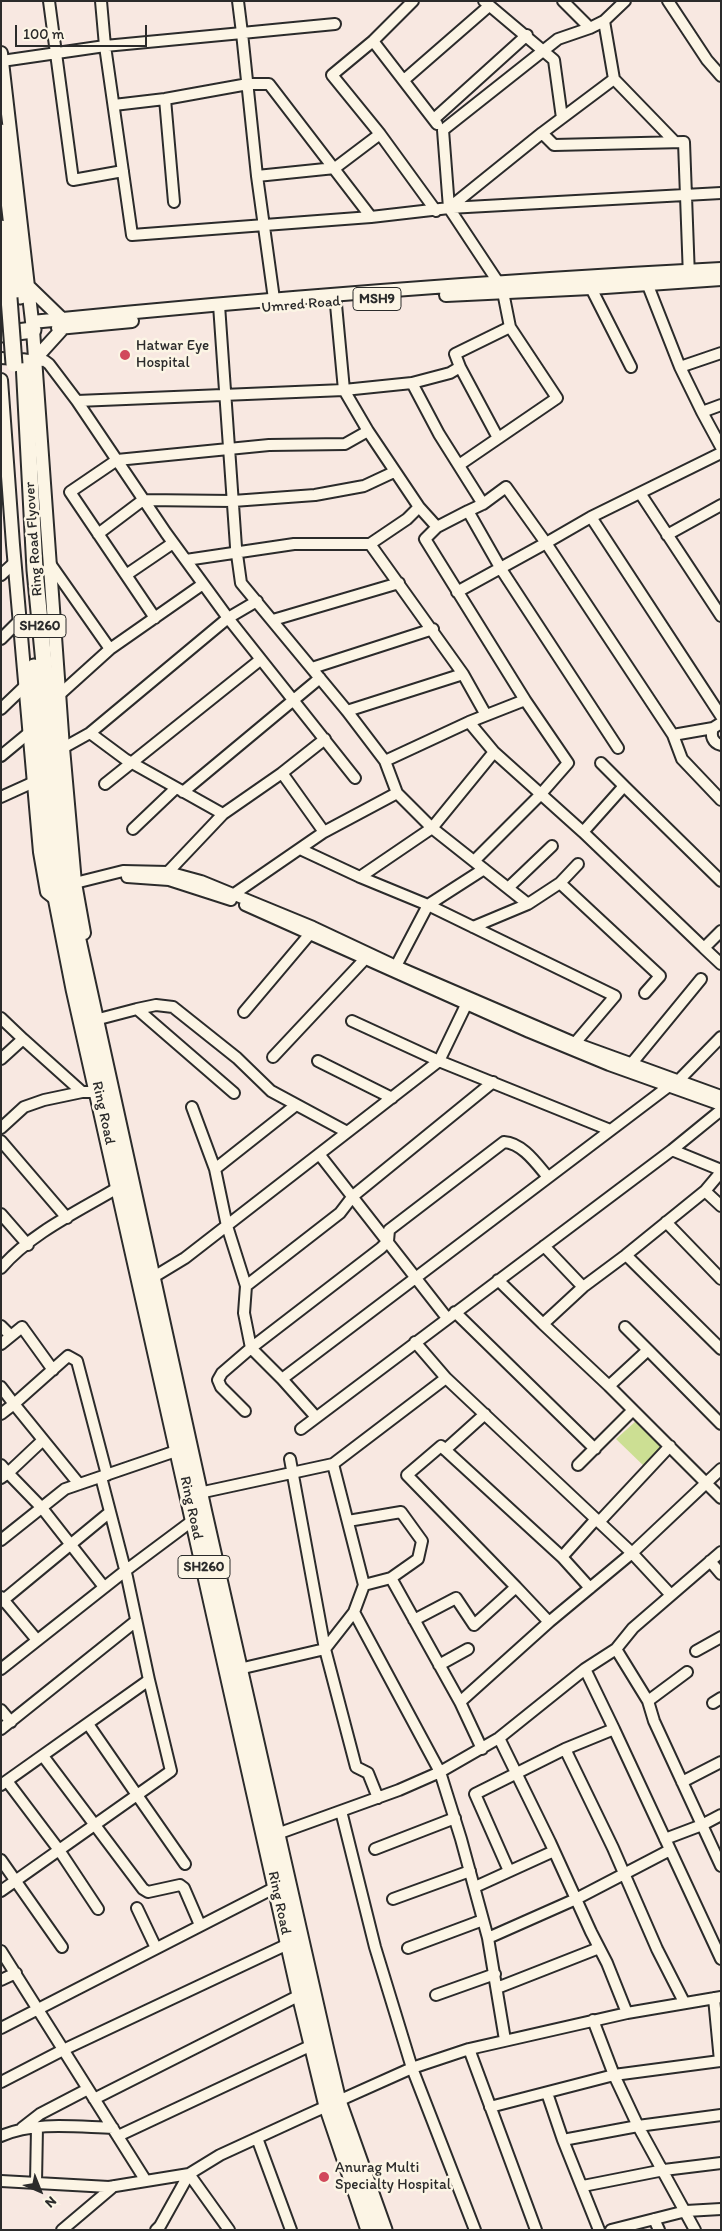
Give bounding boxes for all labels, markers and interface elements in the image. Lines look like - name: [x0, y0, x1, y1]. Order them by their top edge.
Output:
- scale bar: [18, 15, 150, 47]
- text: 100 m: [23, 25, 64, 43]
- road number: MSH9: [353, 288, 401, 310]
- street label: Umred Road: [261, 293, 341, 317]
- place label: Hatwar Eye Hospital: [136, 337, 209, 372]
- marker: Hatwar Eye Hospital: [118, 348, 132, 362]
- street label: Ring Road Flyover: [21, 481, 47, 597]
- road number: SH260: [14, 614, 66, 638]
- street label: Ring Road: [87, 1079, 119, 1147]
- street label: Ring Road: [175, 1474, 207, 1542]
- road number: SH260: [178, 1555, 230, 1578]
- street label: Ring Road: [263, 1869, 295, 1937]
- place label: Anurag Multi Specialty Hospital: [335, 2159, 451, 2194]
- north arrow: [15, 2166, 65, 2216]
- marker: Anurag Multi Specialty Hospital: [317, 2170, 331, 2184]
- text: N: [41, 2193, 60, 2212]

